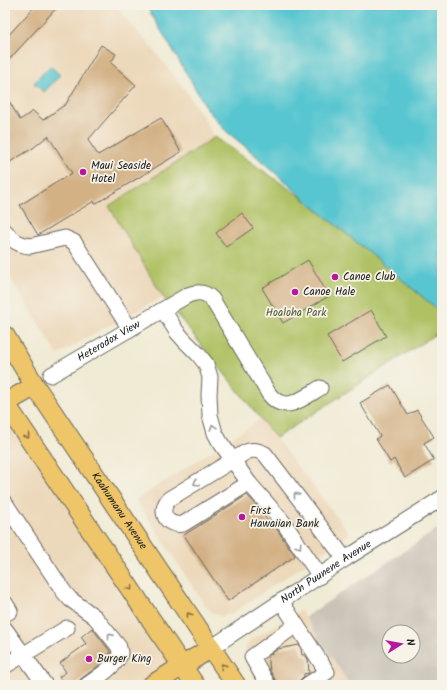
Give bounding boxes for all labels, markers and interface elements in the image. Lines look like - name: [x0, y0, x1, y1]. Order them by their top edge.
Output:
- place label: Maui Seaside Hotel: [91, 157, 151, 188]
- marker: Maui Seaside Hotel: [78, 167, 88, 177]
- place label: Canoe Club: [343, 268, 396, 286]
- marker: Canoe Club: [330, 272, 340, 282]
- place label: Canoe Hale: [303, 283, 355, 301]
- marker: Canoe Hale: [290, 287, 300, 297]
- park label: Hoaloha Park: [266, 304, 327, 322]
- street label: Heterodox View: [74, 315, 144, 367]
- one-way arrow: [209, 423, 218, 430]
- one-way arrow: [22, 431, 29, 438]
- street label: Kaahumanu Avenue: [86, 469, 152, 553]
- one-way arrow: [193, 478, 200, 485]
- one-way arrow: [293, 492, 300, 499]
- place label: First Hawaiian Bank: [250, 502, 320, 533]
- marker: First Hawaiian Bank: [237, 512, 247, 522]
- street label: North Puunene Avenue: [277, 535, 375, 608]
- one-way arrow: [294, 542, 302, 549]
- one-way arrow: [125, 583, 132, 590]
- one-way arrow: [187, 613, 194, 620]
- north arrow: [381, 624, 421, 664]
- one-way arrow: [108, 633, 115, 640]
- text: N: [400, 637, 419, 647]
- place label: Burger King: [97, 650, 151, 668]
- marker: Burger King: [84, 654, 94, 664]
- one-way arrow: [221, 664, 228, 671]

